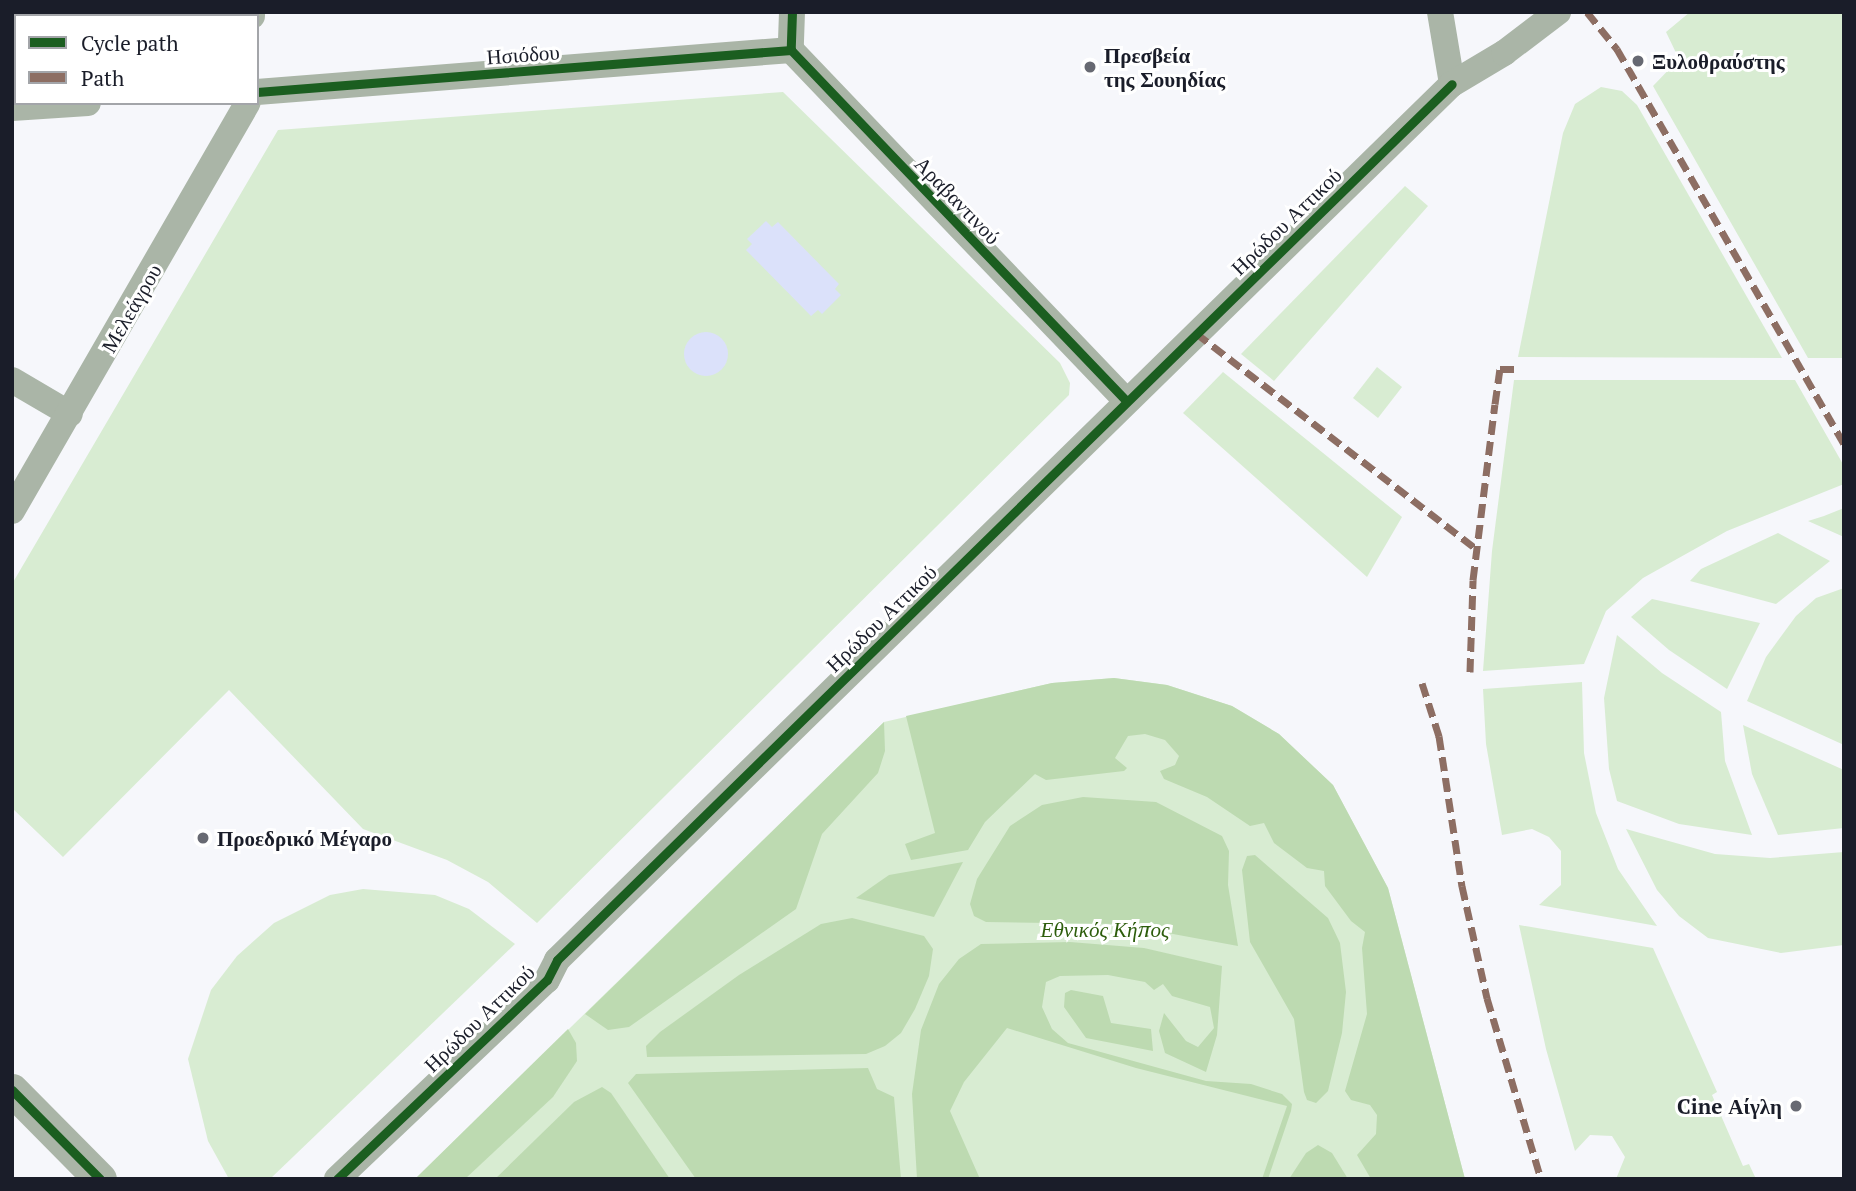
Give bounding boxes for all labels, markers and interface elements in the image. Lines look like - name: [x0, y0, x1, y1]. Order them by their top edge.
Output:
- legend: [14, 14, 259, 105]
- text: Cycle path: [81, 29, 179, 57]
- street label: Ησιόδου: [485, 39, 561, 69]
- place label: Πρεσβεία της Σουηδίας: [1104, 42, 1225, 92]
- place label: Ξυλοθραύστης: [1652, 48, 1785, 74]
- marker: Ξυλοθραύστης: [1630, 53, 1646, 69]
- marker: Πρεσβεία της Σουηδίας: [1082, 59, 1098, 75]
- text: Path: [81, 64, 124, 92]
- street label: Αραβαντινού: [910, 151, 1006, 249]
- street label: Ηρώδου Αττικού: [1225, 162, 1347, 280]
- street label: Μελεάγρου: [96, 259, 166, 357]
- street label: Ηρώδου Αττικού: [820, 559, 942, 677]
- place label: Προεδρικό Μέγαρο: [217, 825, 392, 851]
- marker: Προεδρικό Μέγαρο: [195, 830, 211, 846]
- park label: Εθνικός Κήπος: [1041, 916, 1169, 942]
- street label: Ηρώδου Αττικού: [418, 959, 540, 1077]
- place label: Cine Αίγλη: [1677, 1093, 1782, 1119]
- marker: Cine Αίγλη: [1788, 1098, 1804, 1114]

